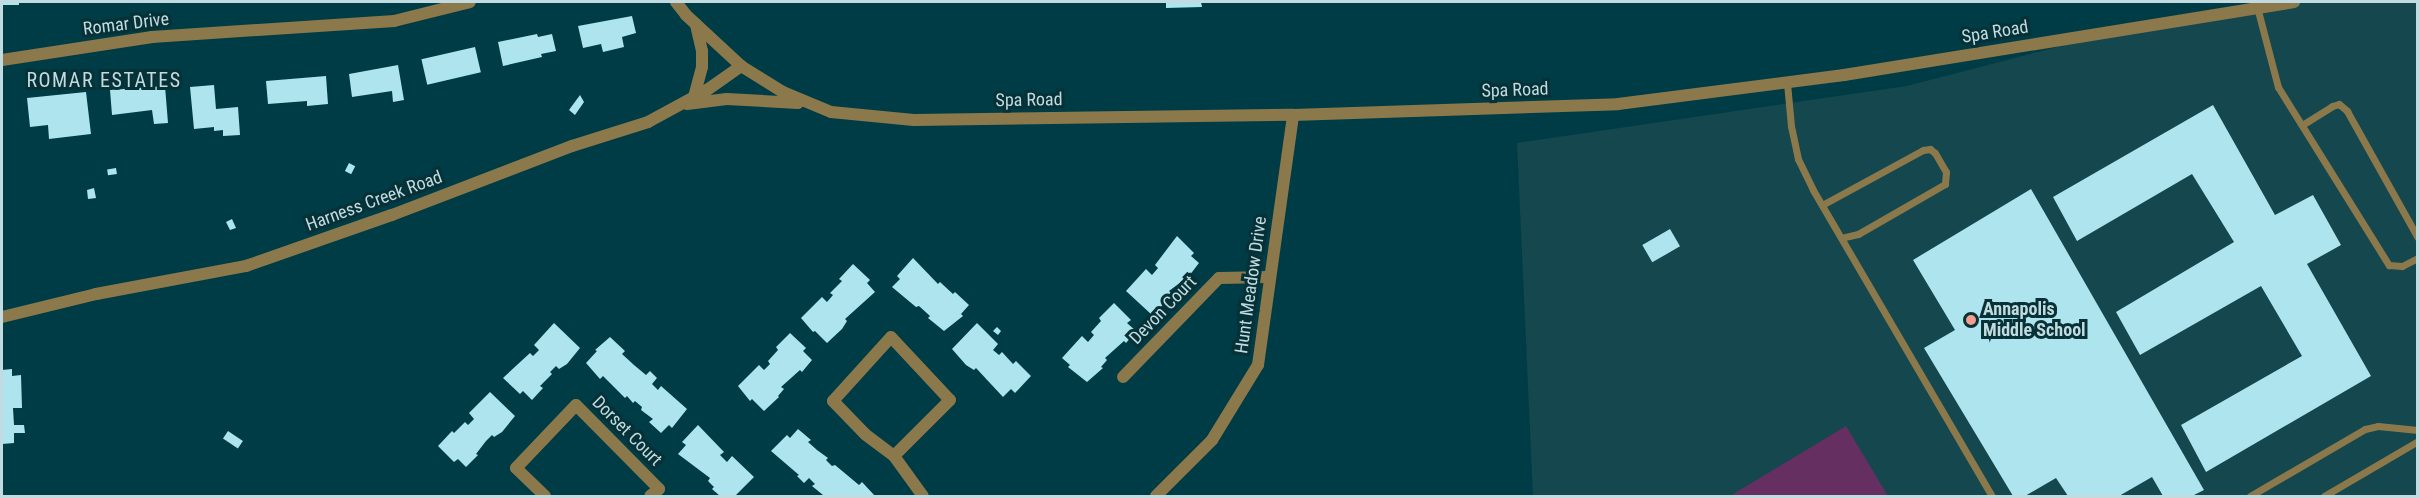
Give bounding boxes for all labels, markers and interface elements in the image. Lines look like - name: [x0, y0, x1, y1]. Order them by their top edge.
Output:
- street label: Romar Drive: [82, 8, 170, 40]
- street label: Spa Road: [1960, 16, 2030, 48]
- district label: ROMAR ESTATES: [26, 68, 182, 92]
- street label: Spa Road: [1481, 78, 1549, 102]
- street label: Spa Road: [995, 89, 1063, 111]
- street label: Harness Creek Road: [303, 166, 445, 236]
- street label: Hunt Meadow Drive: [1231, 215, 1271, 355]
- street label: Devon Court: [1125, 271, 1201, 349]
- place label: Annapolis Middle School: [1983, 299, 2086, 342]
- marker: Annapolis Middle School: [1964, 313, 1978, 327]
- street label: Dorset Court: [588, 392, 666, 470]

